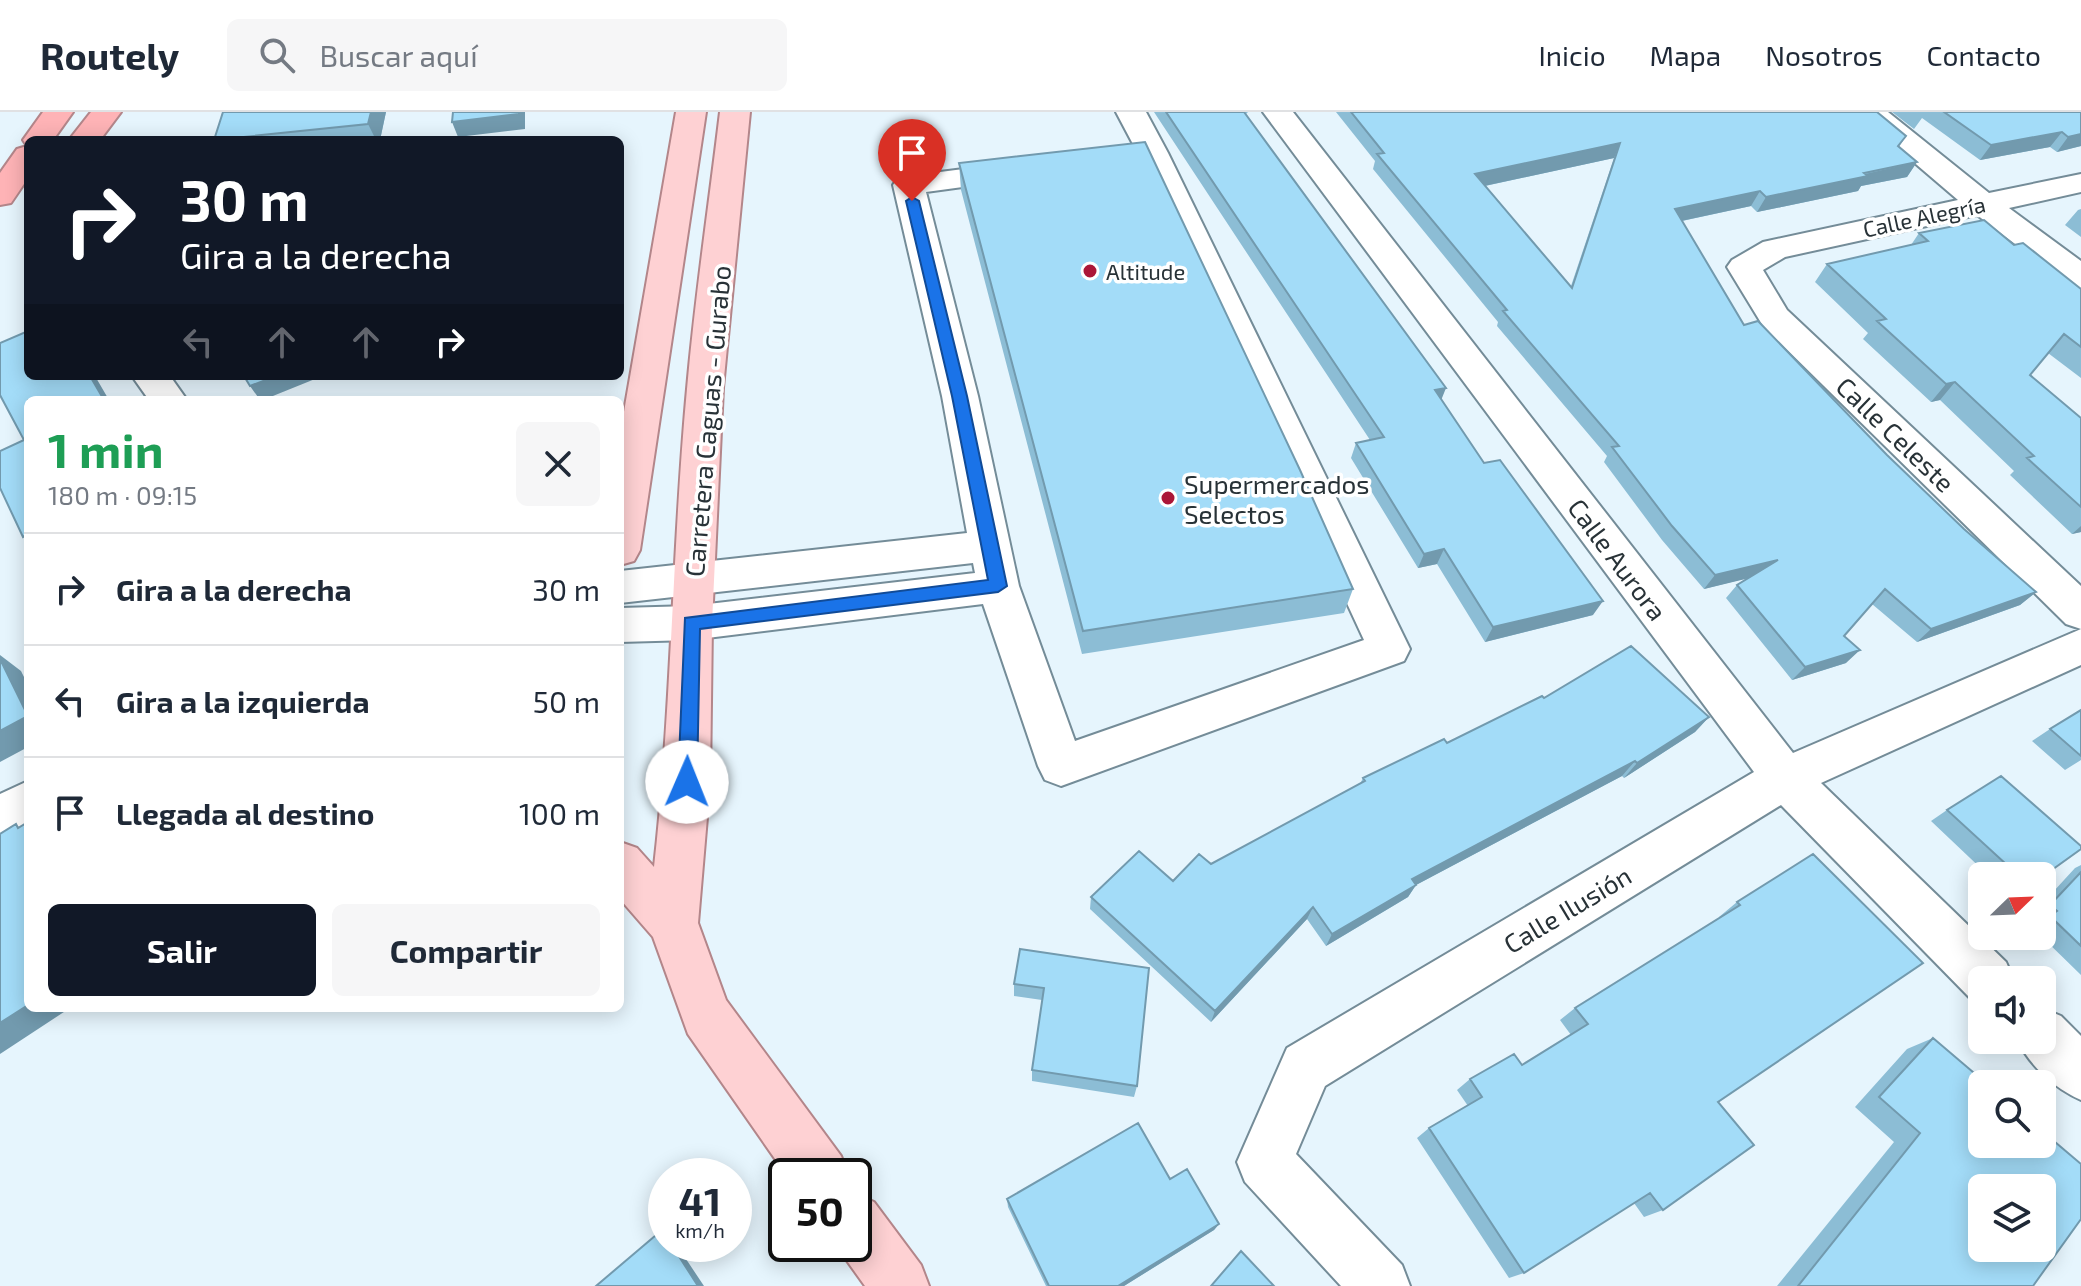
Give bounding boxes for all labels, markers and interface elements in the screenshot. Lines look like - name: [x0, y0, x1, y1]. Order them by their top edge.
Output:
- search box: [227, 19, 787, 91]
- text: Routely: [40, 32, 179, 78]
- icon: search: [255, 33, 299, 77]
- text: Buscar aquí: [319, 37, 478, 73]
- text: Inicio: [1539, 38, 1606, 72]
- text: Mapa: [1650, 38, 1721, 72]
- text: Nosotros: [1765, 38, 1883, 72]
- text: Contacto: [1927, 38, 2041, 72]
- pin: [878, 119, 946, 201]
- icon: arrive: [890, 131, 934, 175]
- text: 30 m: [180, 165, 309, 232]
- icon: right: [48, 168, 152, 272]
- street label: Calle Alegría: [1860, 190, 1988, 242]
- text: Gira a la derecha: [180, 233, 452, 276]
- place label: Altitude: [1106, 258, 1185, 284]
- marker: Altitude: [1081, 262, 1099, 280]
- street label: Carretera Caguas - Gurabo: [678, 264, 736, 578]
- icon: left: [176, 320, 220, 364]
- icon: ahead: [260, 320, 304, 364]
- icon: ahead: [344, 320, 388, 364]
- icon: right: [428, 320, 472, 364]
- street label: Calle Celeste: [1831, 370, 1961, 498]
- text: 1 min: [48, 420, 164, 478]
- button: close: [516, 422, 600, 506]
- place label: Supermercados Selectos: [1184, 468, 1370, 529]
- text: 180 m · 09:15: [48, 479, 197, 510]
- marker: Supermercados Selectos: [1159, 489, 1177, 507]
- street label: Calle Aurora: [1562, 492, 1674, 626]
- icon: right: [48, 567, 92, 611]
- text: Gira a la derecha: [116, 571, 352, 607]
- text: 30 m: [532, 571, 600, 607]
- icon: left: [48, 679, 92, 723]
- text: Gira a la izquierda: [116, 683, 370, 719]
- text: 50 m: [533, 683, 600, 719]
- position arrow: [645, 740, 729, 824]
- icon: arrive: [48, 791, 92, 835]
- text: Llegada al destino: [116, 795, 375, 831]
- text: 100 m: [519, 795, 600, 831]
- street label: Calle Ilusión: [1498, 859, 1636, 959]
- north arrow: [1968, 862, 2056, 950]
- map controls: [1968, 862, 2056, 1262]
- button: Salir: [48, 904, 316, 996]
- button: Compartir: [332, 904, 600, 996]
- button: sound: [1968, 966, 2056, 1054]
- button: search: [1968, 1070, 2056, 1158]
- speed limit sign: 50: [768, 1158, 872, 1262]
- button: layers: [1968, 1174, 2056, 1262]
- text: 41: [679, 1176, 721, 1224]
- text: km/h: [675, 1218, 725, 1242]

